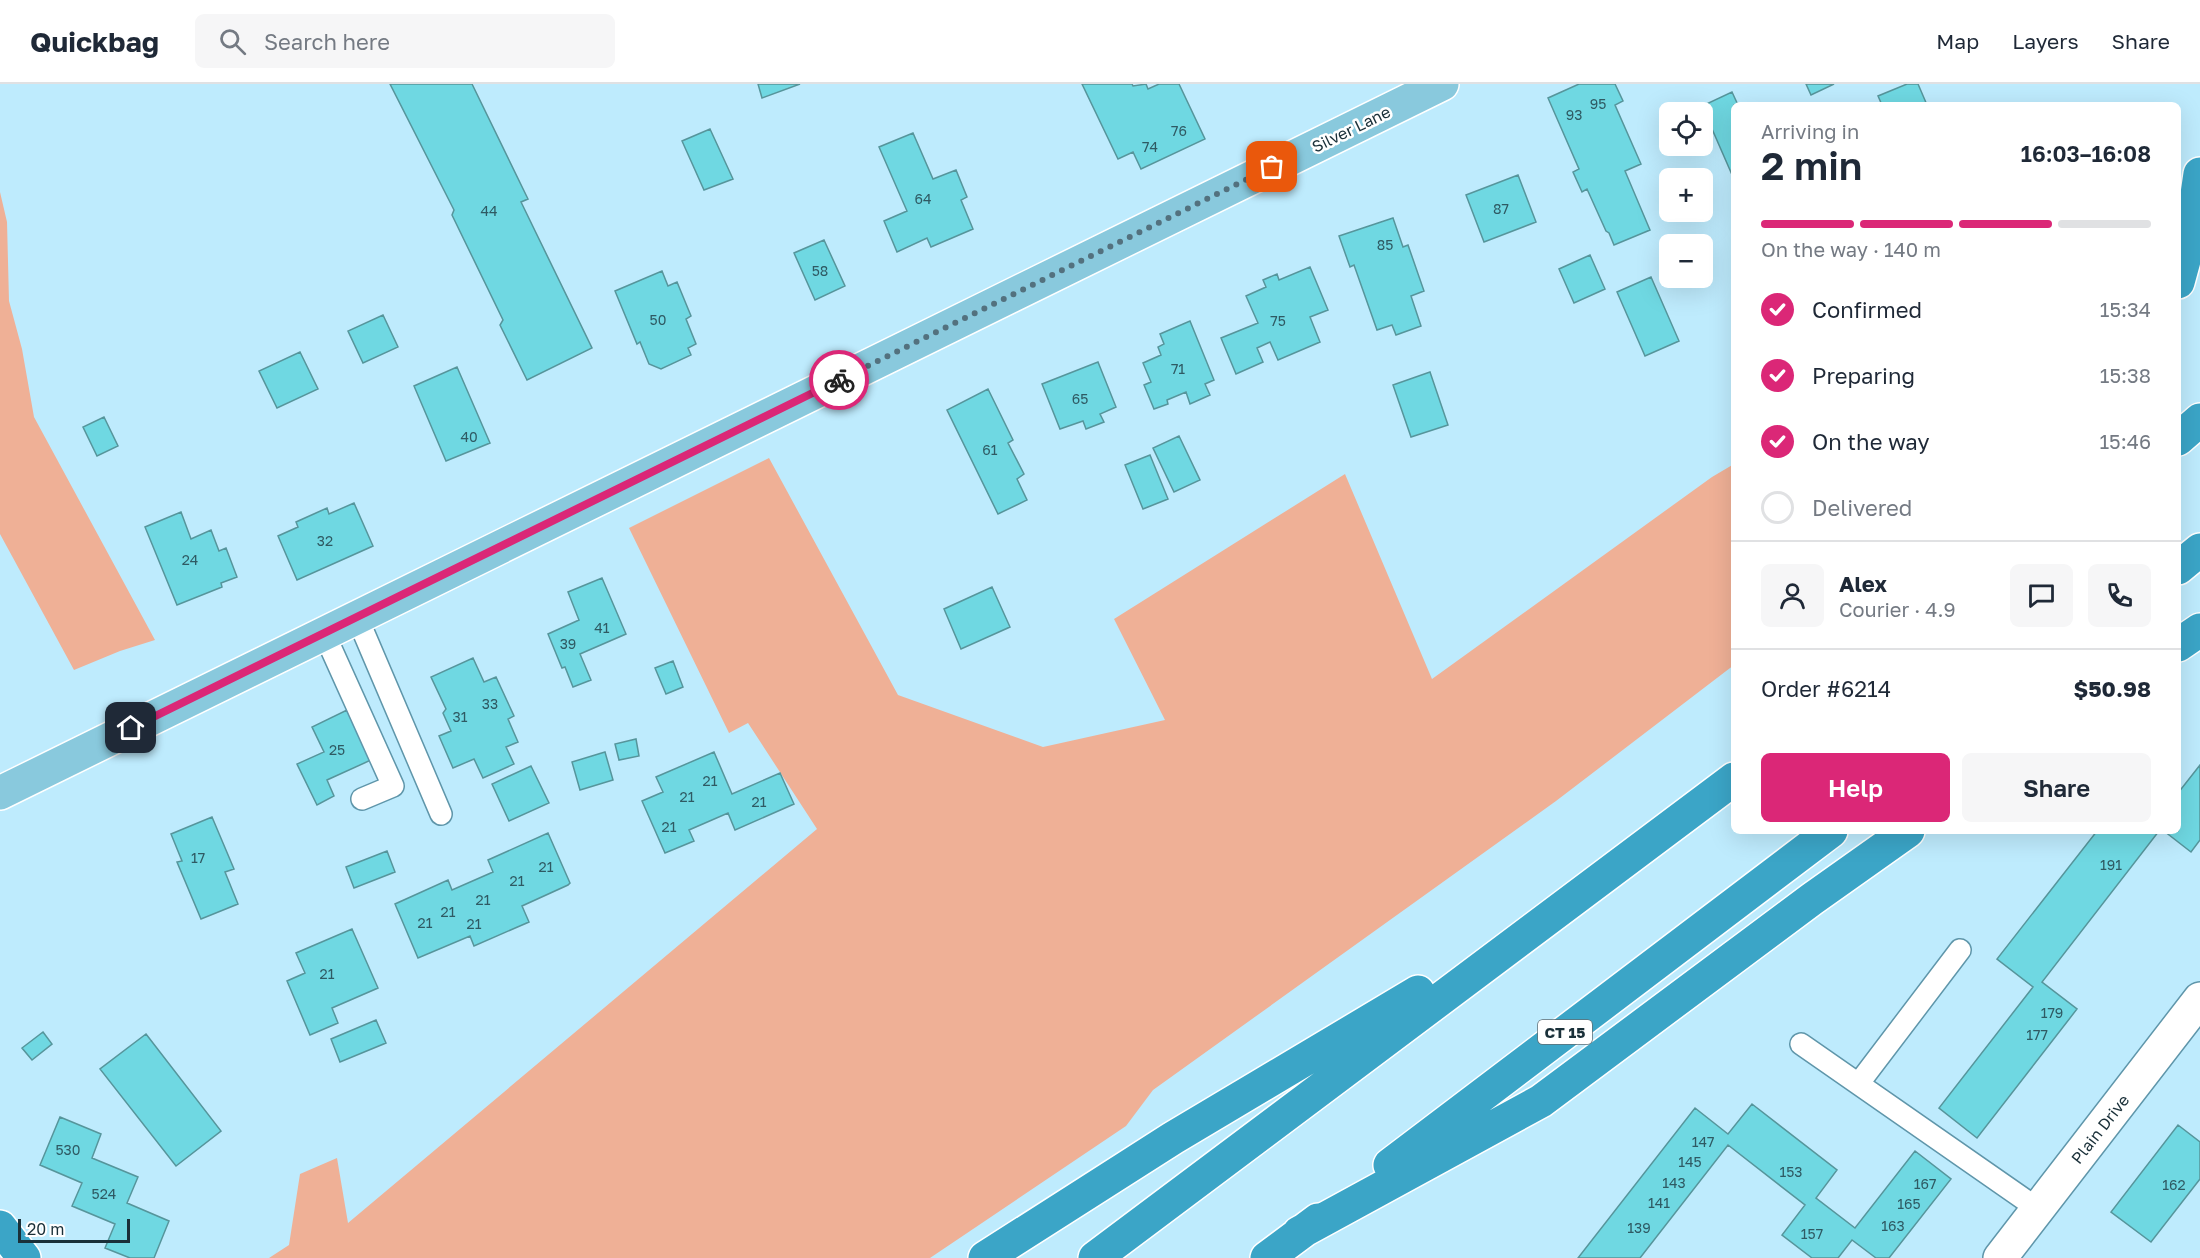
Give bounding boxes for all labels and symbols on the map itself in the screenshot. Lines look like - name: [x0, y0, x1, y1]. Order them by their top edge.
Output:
- house number: 95: [1590, 95, 1606, 112]
- street label: Silver Lane: [1308, 101, 1394, 157]
- house number: 93: [1566, 106, 1582, 123]
- house number: 76: [1171, 122, 1187, 139]
- house number: 74: [1142, 138, 1158, 155]
- pin: [1246, 141, 1297, 192]
- house number: 64: [914, 190, 932, 207]
- house number: 87: [1493, 200, 1509, 217]
- house number: 44: [480, 202, 498, 219]
- house number: 85: [1377, 236, 1393, 253]
- house number: 58: [812, 262, 828, 279]
- house number: 50: [650, 311, 666, 328]
- house number: 75: [1270, 312, 1286, 329]
- courier: [809, 350, 869, 410]
- house number: 71: [1171, 360, 1185, 377]
- house number: 65: [1072, 390, 1088, 407]
- house number: 40: [460, 428, 478, 445]
- house number: 61: [982, 441, 998, 458]
- house number: 32: [317, 532, 333, 549]
- house number: 24: [182, 551, 198, 568]
- house number: 41: [594, 619, 610, 636]
- house number: 39: [560, 635, 576, 652]
- house number: 33: [482, 695, 498, 712]
- pin: [105, 702, 156, 753]
- house number: 31: [453, 708, 468, 725]
- house number: 25: [329, 741, 345, 758]
- house number: 21: [703, 772, 718, 789]
- house number: 21: [680, 788, 695, 805]
- house number: 21: [752, 793, 767, 810]
- house number: 21: [662, 818, 677, 835]
- house number: 17: [191, 849, 205, 866]
- house number: 191: [2100, 856, 2122, 873]
- house number: 21: [539, 858, 554, 875]
- house number: 21: [510, 872, 525, 889]
- house number: 21: [476, 891, 491, 908]
- house number: 21: [441, 903, 456, 920]
- house number: 21: [418, 914, 433, 931]
- house number: 21: [467, 915, 482, 932]
- house number: 21: [320, 965, 335, 982]
- house number: 179: [2041, 1004, 2063, 1021]
- road number: CT 15: [1538, 1020, 1592, 1044]
- house number: 177: [2026, 1026, 2048, 1043]
- street label: Plain Drive: [2067, 1090, 2133, 1168]
- house number: 147: [1692, 1133, 1714, 1150]
- house number: 530: [56, 1141, 81, 1158]
- house number: 145: [1678, 1153, 1702, 1170]
- house number: 153: [1779, 1163, 1803, 1180]
- house number: 143: [1662, 1174, 1686, 1191]
- house number: 167: [1914, 1175, 1936, 1192]
- house number: 162: [2162, 1176, 2186, 1193]
- house number: 524: [92, 1185, 116, 1202]
- house number: 141: [1648, 1194, 1670, 1211]
- house number: 165: [1897, 1195, 1921, 1212]
- scale bar: [18, 1216, 130, 1244]
- house number: 163: [1881, 1217, 1905, 1234]
- house number: 139: [1627, 1219, 1651, 1236]
- house number: 157: [1801, 1225, 1823, 1242]

